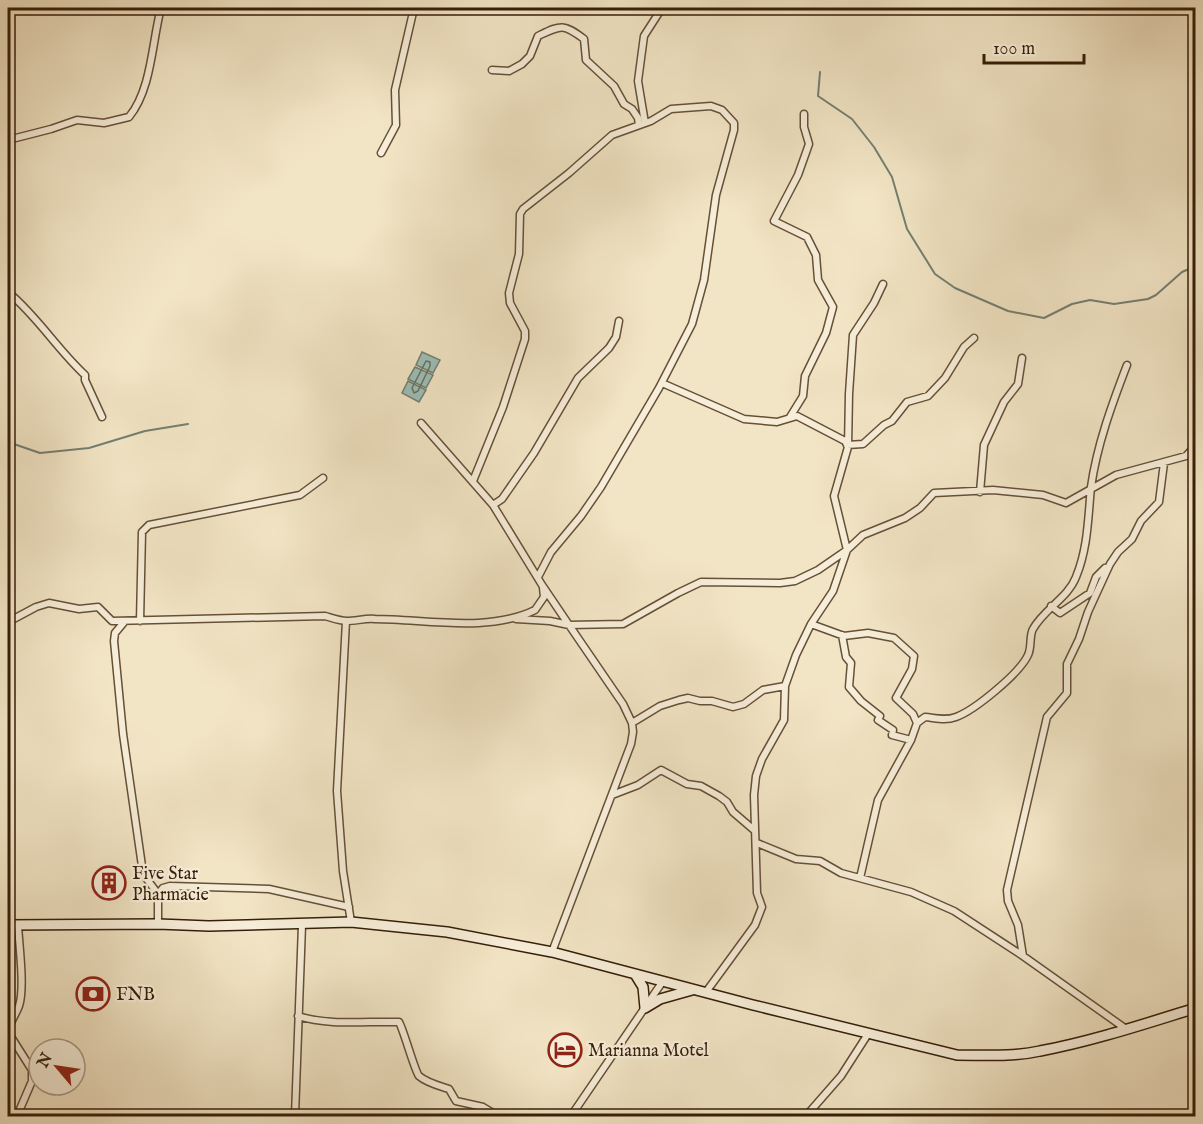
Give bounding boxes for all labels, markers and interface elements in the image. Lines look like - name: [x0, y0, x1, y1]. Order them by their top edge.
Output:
- scale bar: [984, 27, 1084, 65]
- text: 100 m: [993, 38, 1035, 61]
- place label: Five Star Pharmacie: [132, 863, 209, 907]
- building icon: Five Star Pharmacie: [91, 865, 127, 901]
- bank icon: FNB: [75, 976, 111, 1012]
- place label: FNB: [116, 984, 155, 1007]
- hotel icon: Marianna Motel: [547, 1032, 583, 1068]
- north arrow: [27, 1037, 87, 1097]
- place label: Marianna Motel: [588, 1040, 709, 1063]
- text: N: [33, 1050, 58, 1072]

